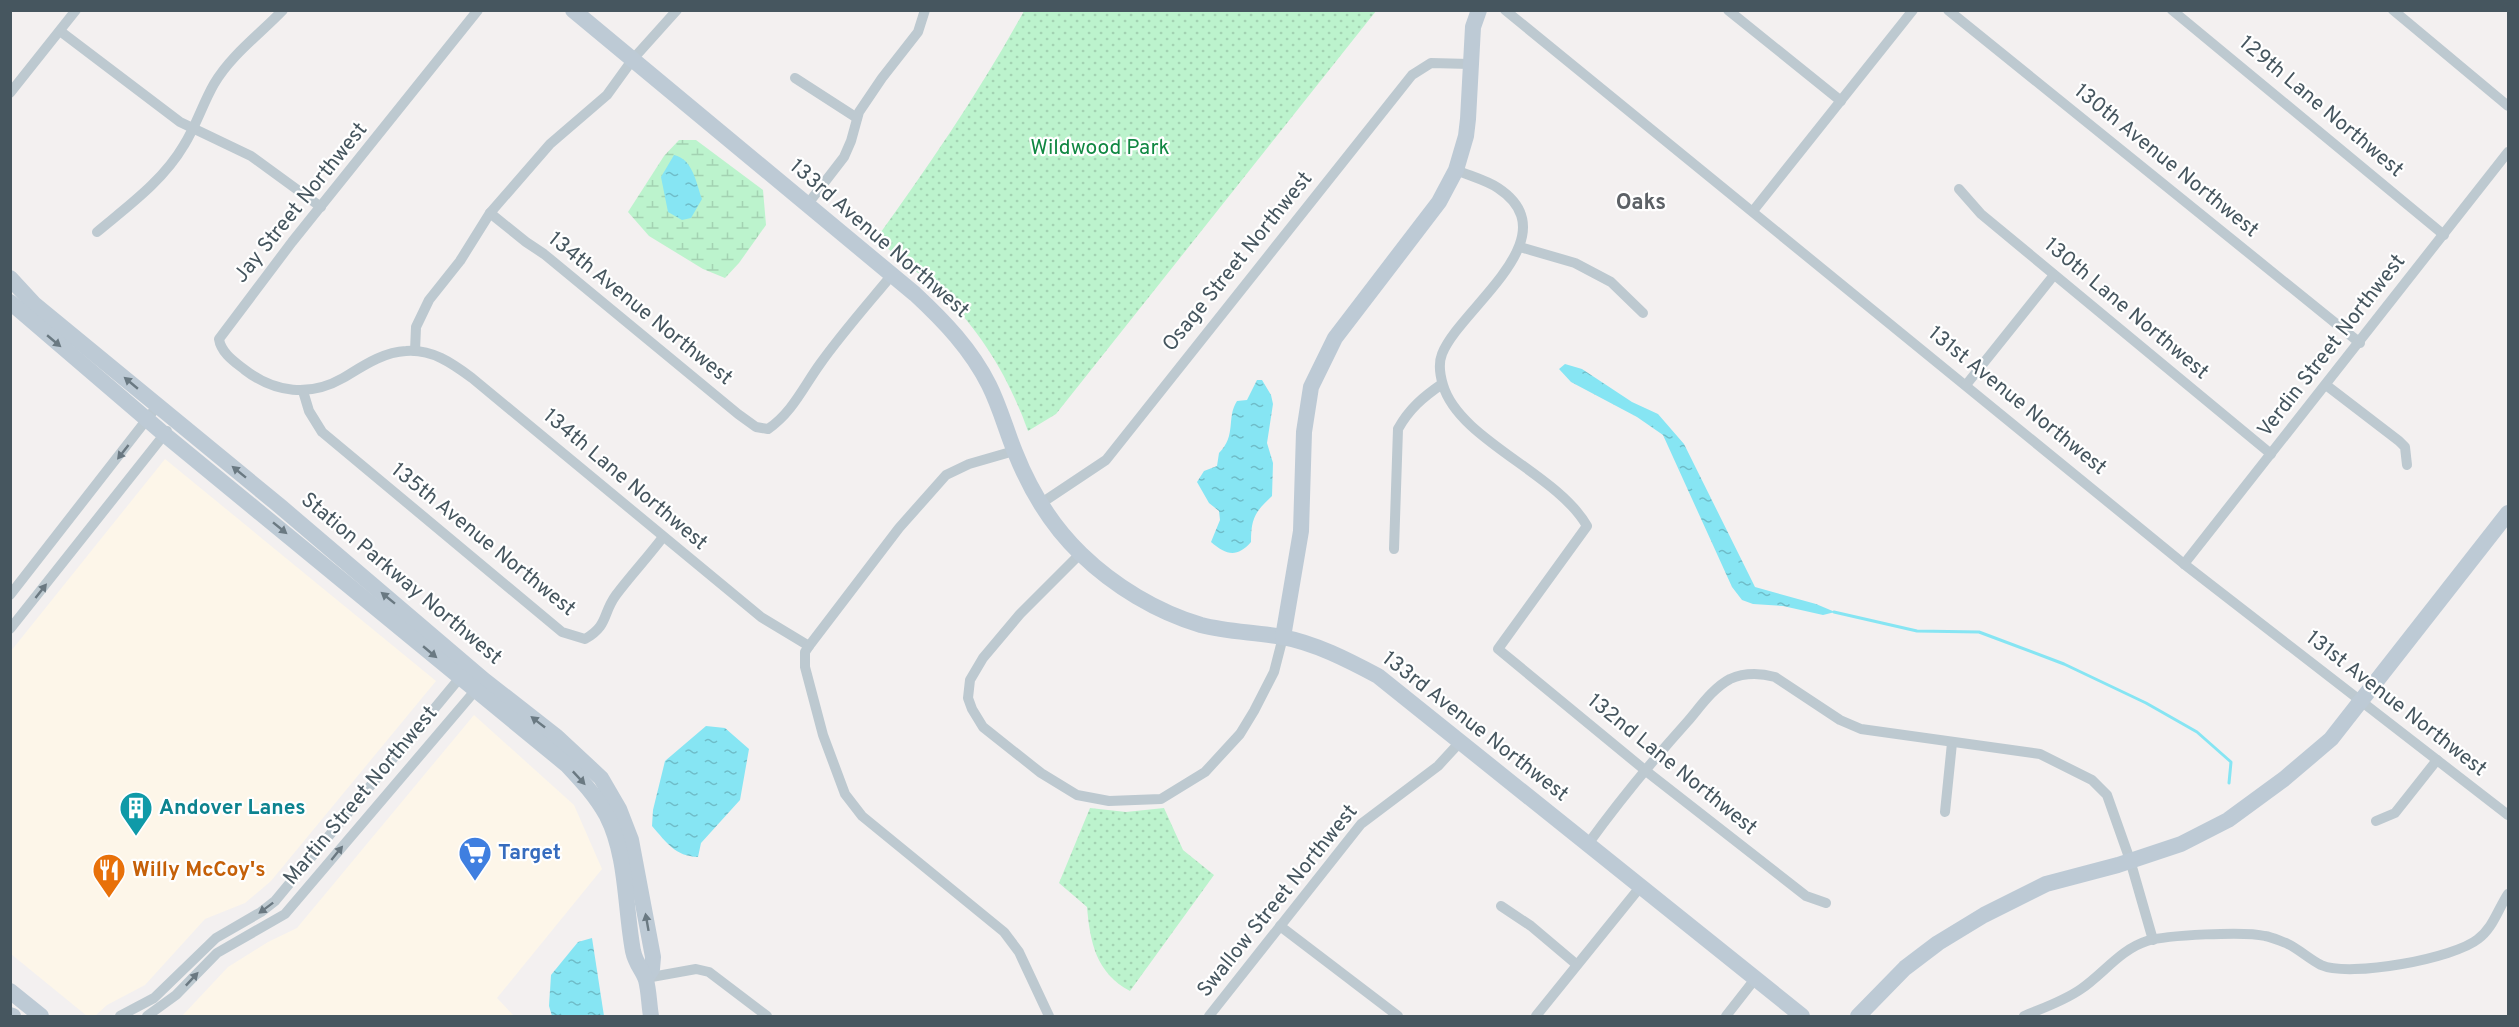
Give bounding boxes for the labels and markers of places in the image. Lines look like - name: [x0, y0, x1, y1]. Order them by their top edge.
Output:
- building icon: Andover Lanes: [118, 790, 154, 837]
- place label: Andover Lanes: [159, 795, 306, 822]
- supermarket icon: Target: [457, 835, 493, 882]
- place label: Target: [498, 840, 561, 867]
- restaurant icon: Willy McCoy's: [91, 852, 127, 899]
- place label: Willy McCoy's: [132, 857, 266, 884]

